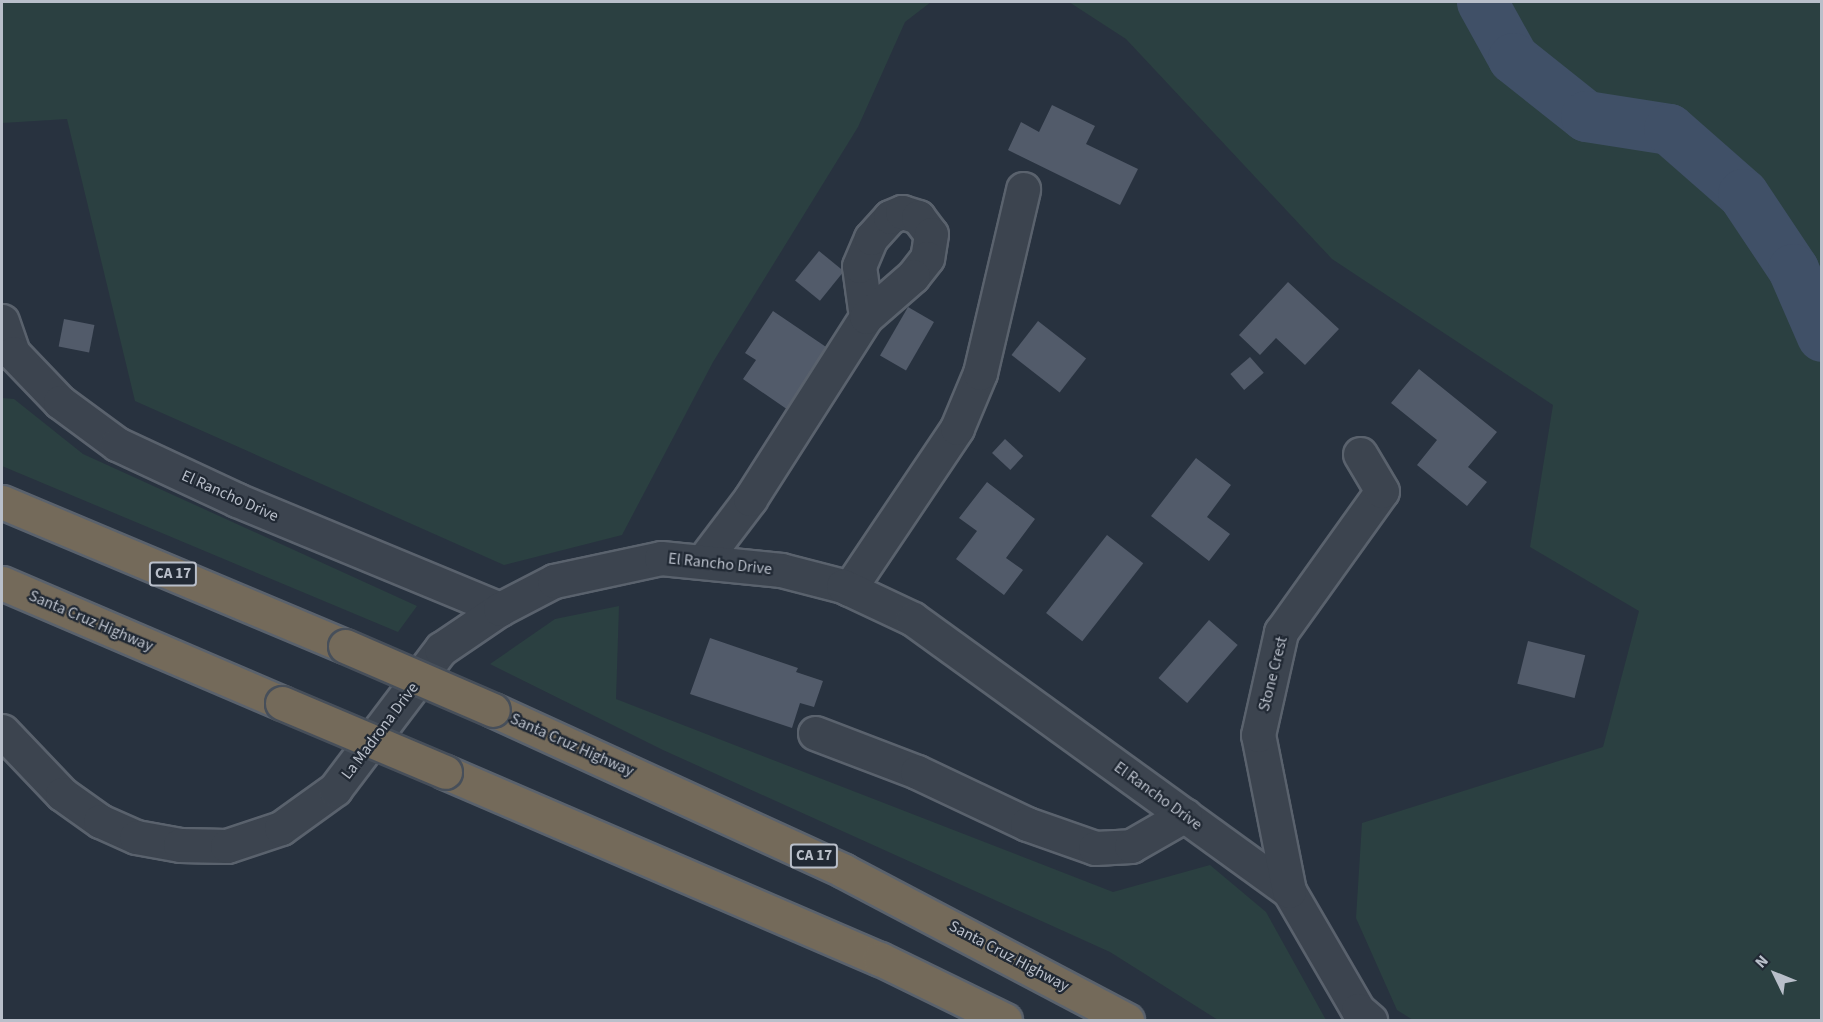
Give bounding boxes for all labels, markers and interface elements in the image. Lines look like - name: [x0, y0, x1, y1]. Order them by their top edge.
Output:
- street label: El Rancho Drive: [179, 466, 281, 526]
- street label: El Rancho Drive: [667, 549, 773, 579]
- road number: CA 17: [148, 562, 198, 586]
- street label: Santa Cruz Highway: [26, 586, 156, 656]
- street label: Stone Crest: [1254, 635, 1292, 713]
- street label: La Madrona Drive: [337, 679, 423, 783]
- street label: Santa Cruz Highway: [507, 709, 637, 781]
- street label: El Rancho Drive: [1110, 758, 1206, 834]
- road number: CA 17: [788, 844, 840, 868]
- street label: Santa Cruz Highway: [946, 916, 1072, 996]
- north arrow: [1745, 944, 1805, 1004]
- text: N: [1750, 950, 1774, 973]

